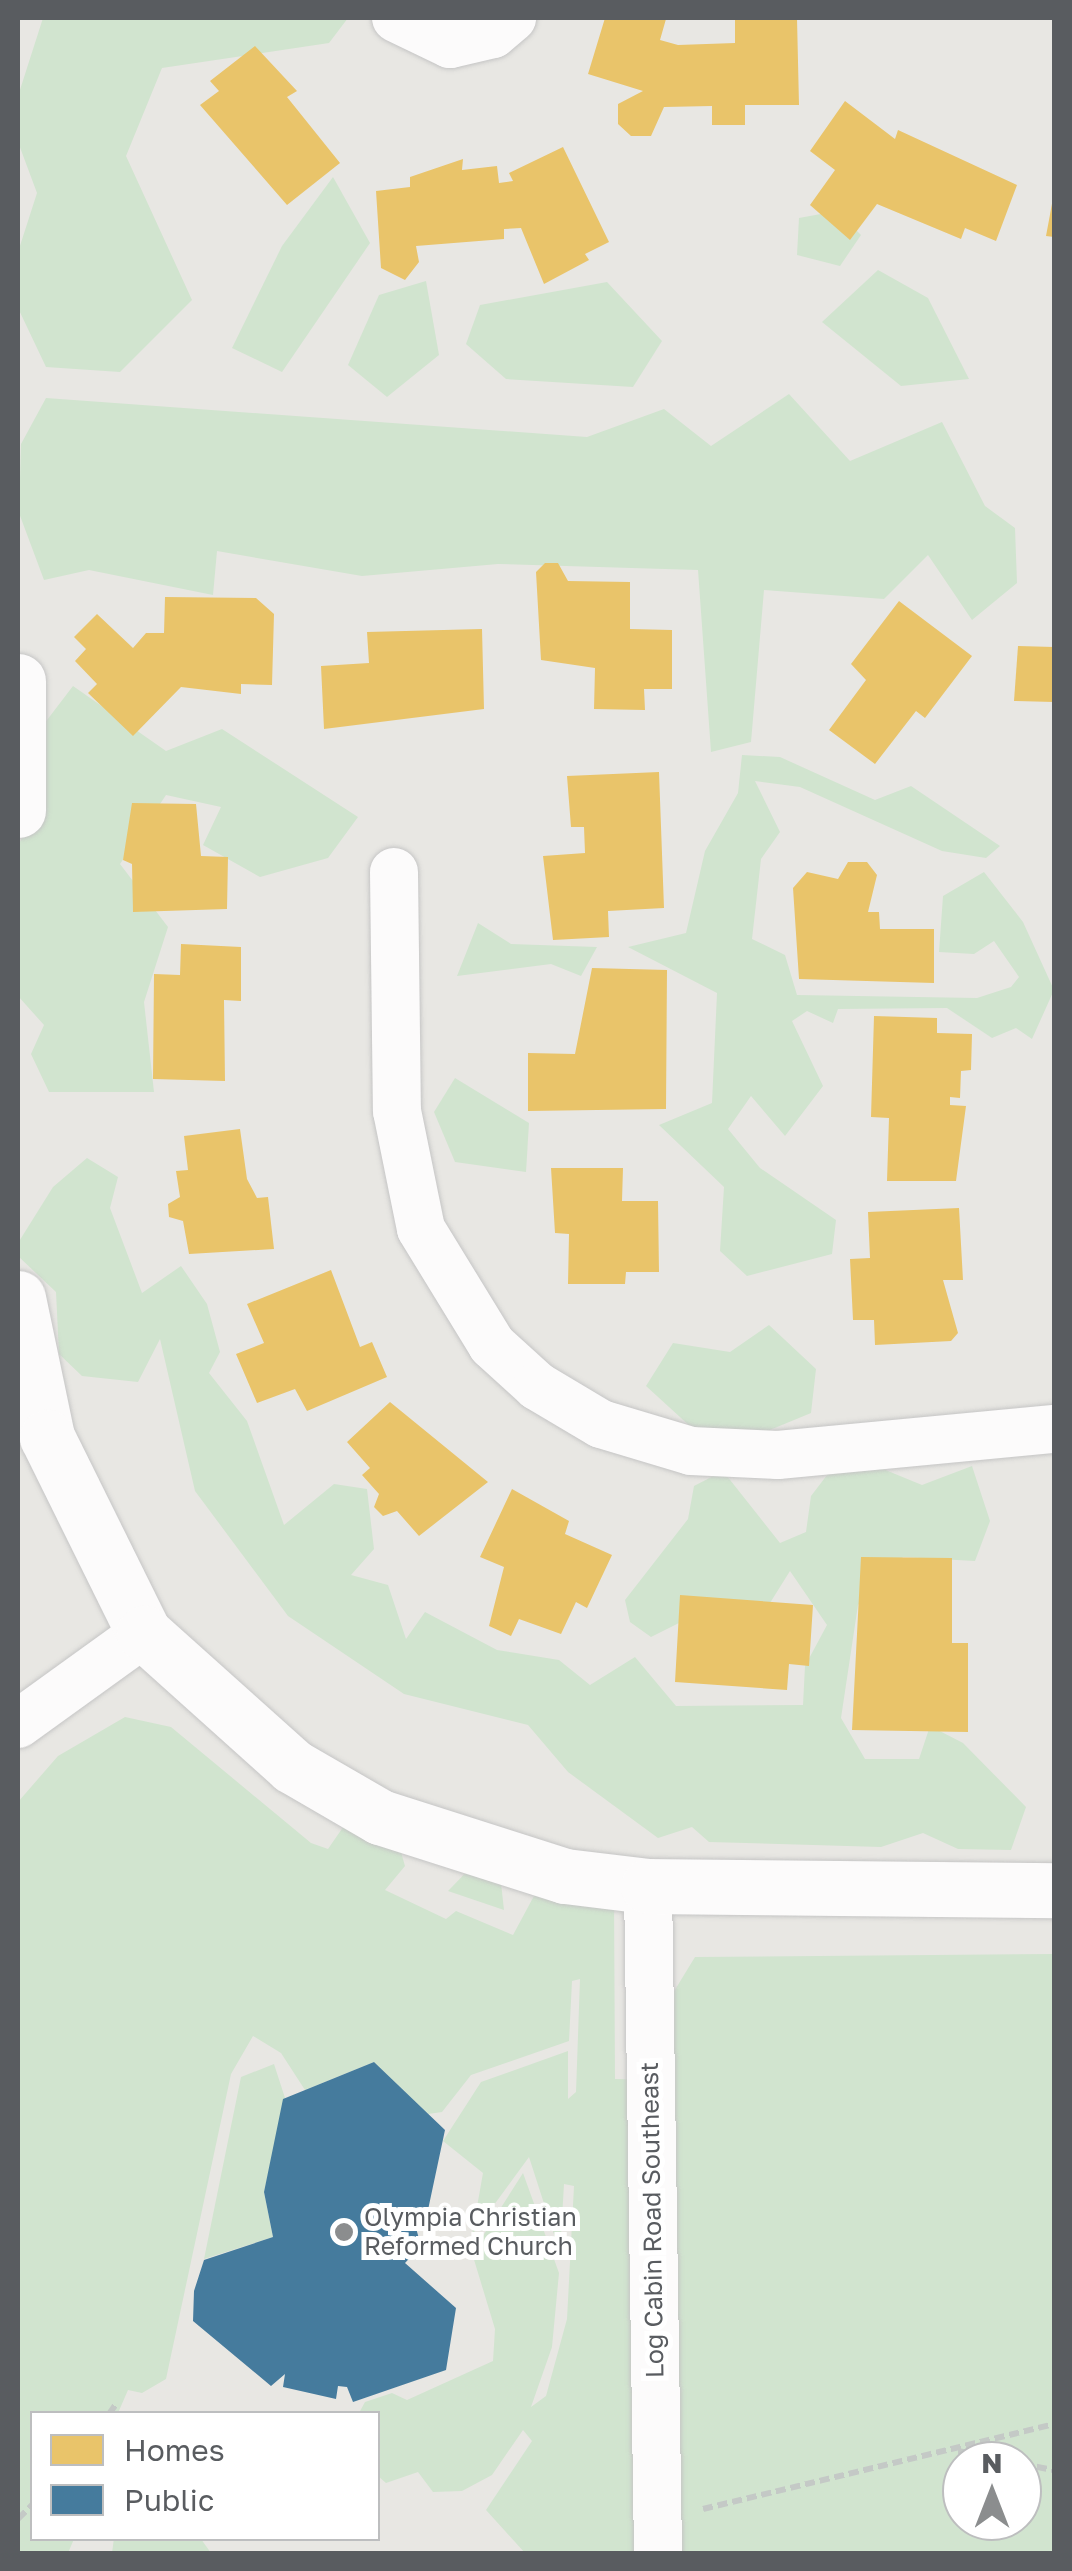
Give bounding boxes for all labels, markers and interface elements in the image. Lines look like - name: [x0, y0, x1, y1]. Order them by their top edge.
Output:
- street label: Log Cabin Road Southeast: [634, 2062, 670, 2378]
- place label: Olympia Christian Reformed Church: [364, 2203, 577, 2262]
- marker: Olympia Christian Reformed Church: [333, 2221, 355, 2243]
- legend: [30, 2411, 380, 2541]
- text: Homes: [124, 2432, 225, 2468]
- north arrow: [942, 2441, 1042, 2541]
- text: N: [981, 2446, 1003, 2479]
- text: Public: [124, 2482, 214, 2518]

